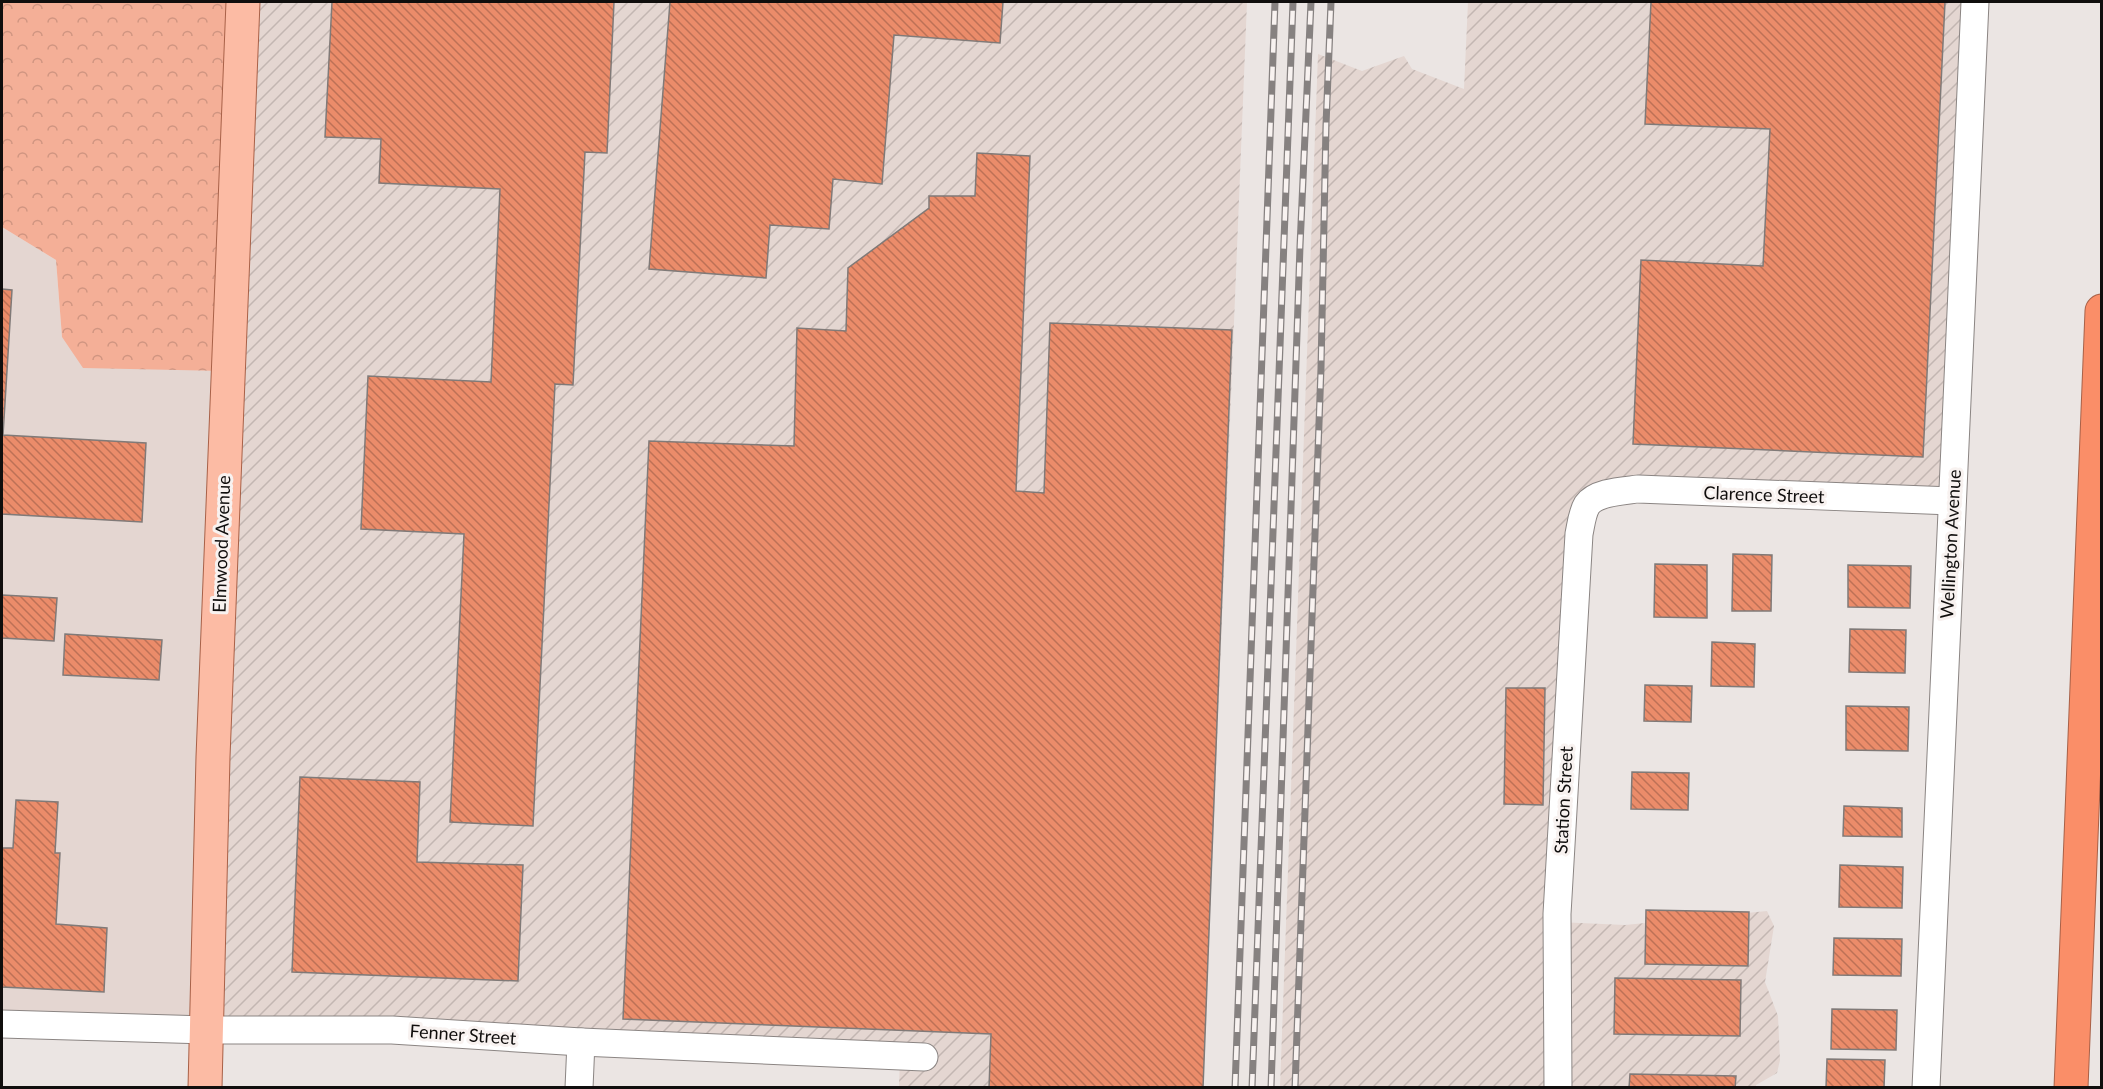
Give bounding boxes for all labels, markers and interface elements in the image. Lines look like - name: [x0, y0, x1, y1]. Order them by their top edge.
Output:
- street label: Wellington Avenue: [1935, 469, 1965, 619]
- street label: Elmwood Avenue: [208, 475, 234, 613]
- street label: Clarence Street: [1703, 481, 1825, 507]
- street label: Station Street: [1549, 745, 1577, 854]
- street label: Fenner Street: [409, 1019, 518, 1049]

